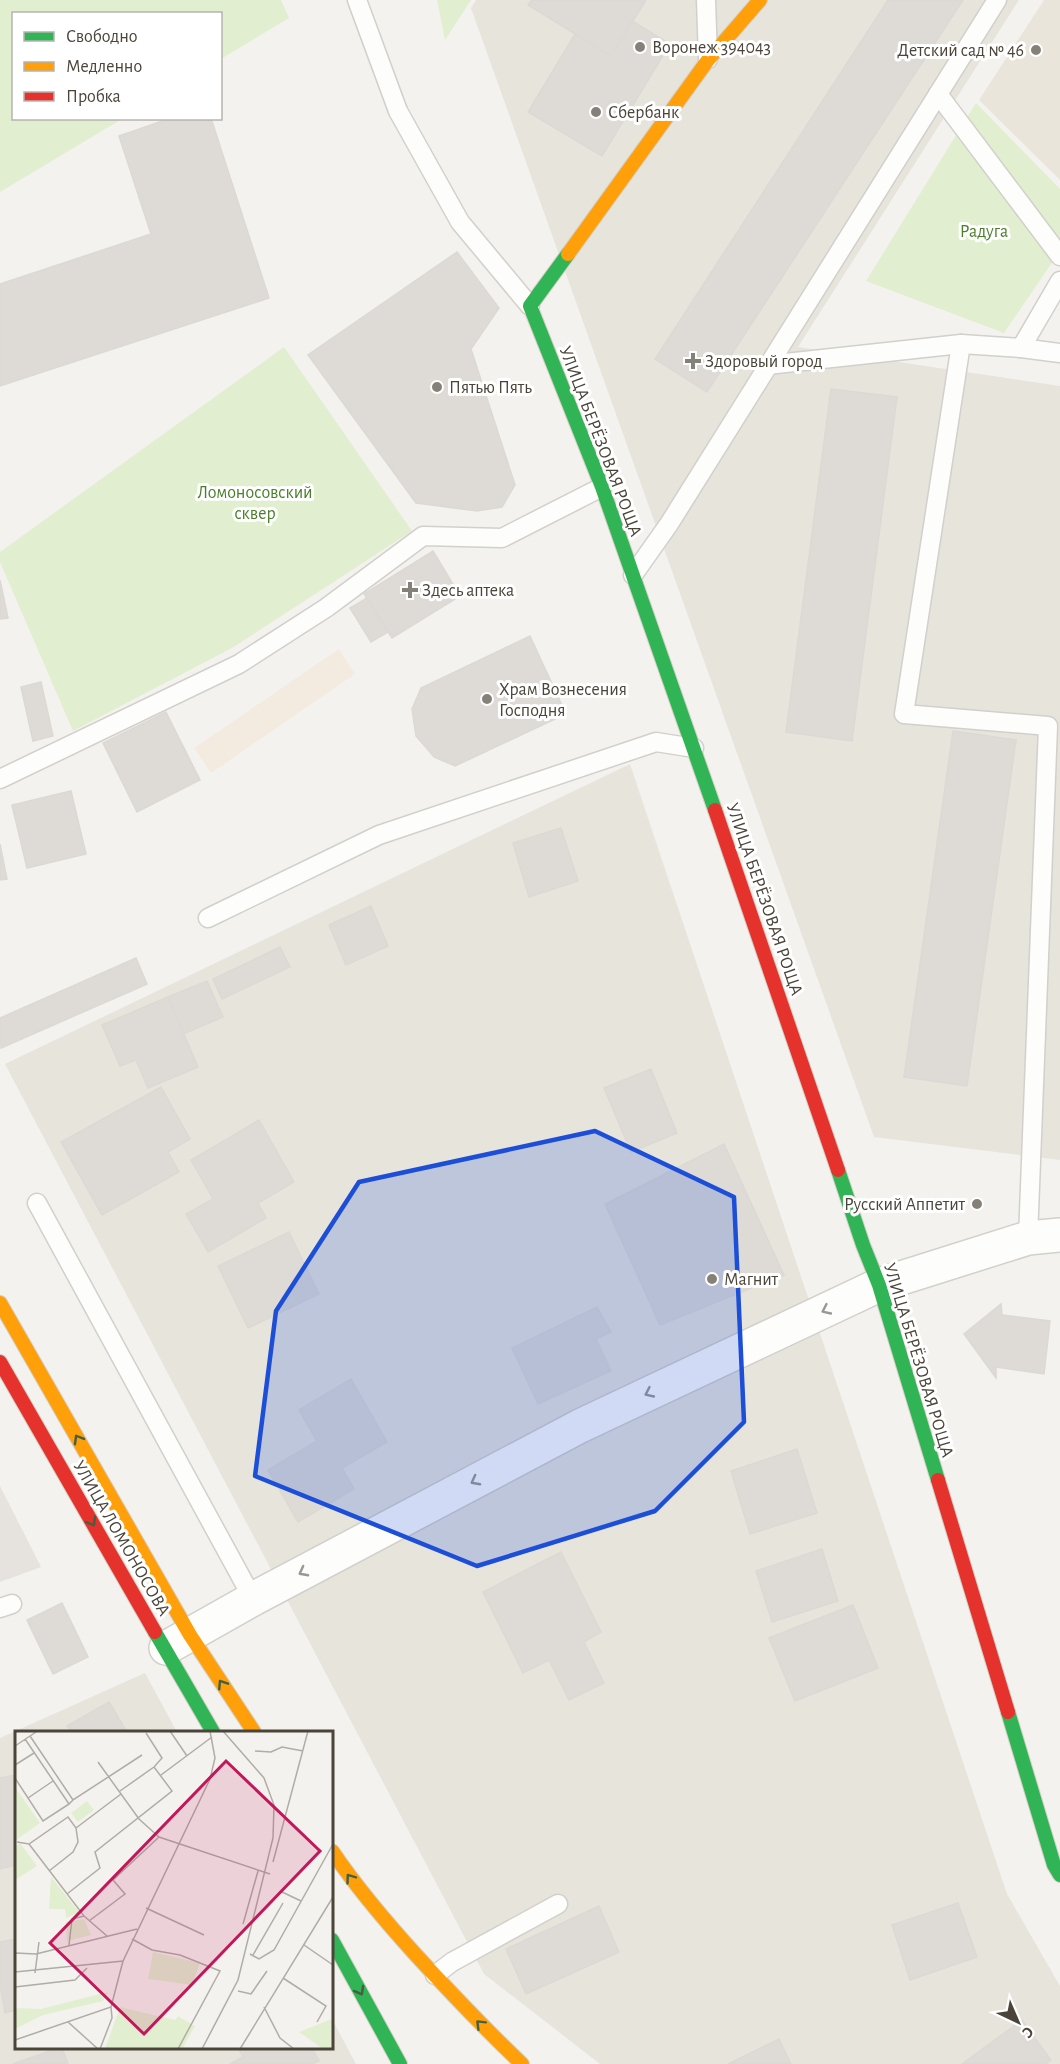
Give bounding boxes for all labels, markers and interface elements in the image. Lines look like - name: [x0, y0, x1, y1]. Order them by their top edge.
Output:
- legend: [12, 12, 222, 120]
- text: Свободно: [66, 27, 138, 46]
- place label: Воронеж 394043: [652, 39, 771, 57]
- marker: Воронеж 394043: [633, 40, 647, 54]
- place label: Детский сад № 46: [897, 42, 1024, 60]
- marker: Детский сад № 46: [1029, 43, 1043, 57]
- text: Медленно: [66, 58, 142, 76]
- text: Пробка: [66, 87, 121, 106]
- place label: Сбербанк: [608, 103, 680, 122]
- marker: Сбербанк: [589, 105, 603, 119]
- park label: Радуга: [960, 223, 1008, 241]
- street label: УЛИЦА БЕРЁЗОВАЯ РОЩА: [555, 343, 647, 539]
- place label: Здоровый город: [705, 353, 823, 371]
- marker: Здоровый город: [686, 354, 700, 368]
- place label: Пятью Пять: [449, 379, 532, 397]
- marker: Пятью Пять: [430, 380, 444, 394]
- park label: Ломоносовский сквер: [197, 484, 313, 523]
- place label: Здесь аптека: [422, 582, 514, 600]
- marker: Здесь аптека: [403, 583, 417, 597]
- place label: Храм Вознесения Господня: [499, 681, 627, 720]
- marker: Храм Вознесения Господня: [480, 692, 494, 706]
- street label: УЛИЦА БЕРЁЗОВАЯ РОЩА: [723, 800, 808, 998]
- place label: Русский Аппетит: [844, 1196, 966, 1214]
- marker: Русский Аппетит: [970, 1197, 984, 1211]
- street label: УЛИЦА БЕРЁЗОВАЯ РОЩА: [880, 1260, 958, 1460]
- place label: Магнит: [724, 1271, 779, 1289]
- marker: Магнит: [705, 1272, 719, 1286]
- one-way arrow: [821, 1303, 832, 1315]
- one-way arrow: [645, 1386, 656, 1398]
- one-way arrow: [74, 1435, 85, 1445]
- street label: УЛИЦА ЛОМОНОСОВА: [69, 1458, 173, 1620]
- one-way arrow: [471, 1474, 481, 1485]
- one-way arrow: [85, 1516, 96, 1527]
- one-way arrow: [299, 1565, 309, 1576]
- one-way arrow: [218, 1680, 230, 1690]
- inset map: [15, 1731, 333, 2049]
- one-way arrow: [346, 1874, 357, 1885]
- one-way arrow: [353, 1985, 364, 1995]
- north arrow: [988, 1992, 1048, 2052]
- one-way arrow: [476, 2020, 487, 2031]
- text: С: [1019, 2023, 1036, 2041]

